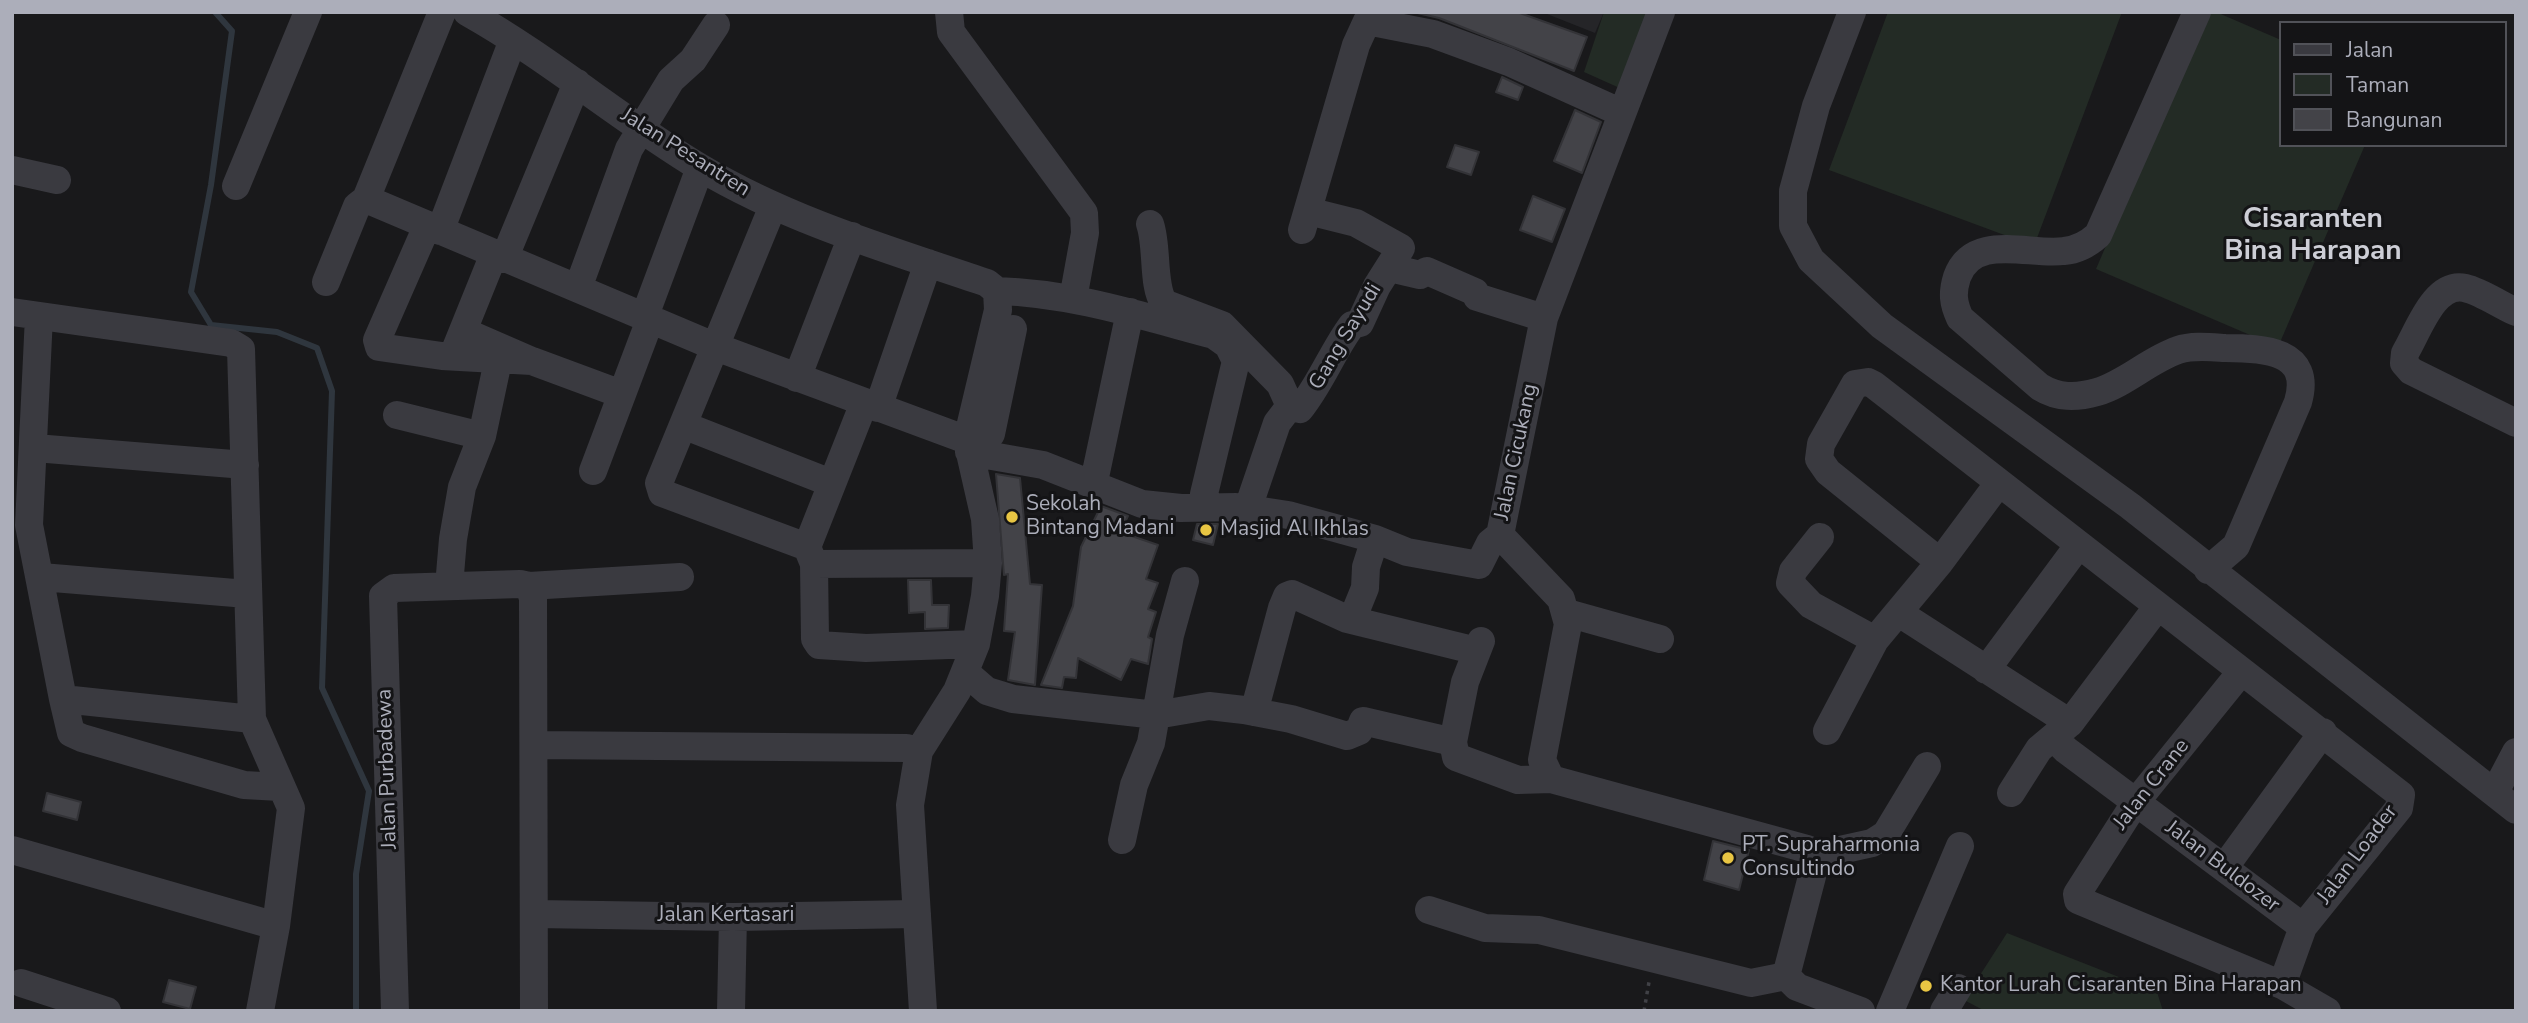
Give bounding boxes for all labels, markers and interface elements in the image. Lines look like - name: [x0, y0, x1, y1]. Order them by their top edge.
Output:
- legend: [2280, 21, 2507, 147]
- text: Jalan: [2346, 36, 2393, 64]
- text: Taman: [2346, 71, 2409, 99]
- street label: Jalan Pesantren: [616, 103, 754, 203]
- text: Bangunan: [2346, 106, 2442, 134]
- district label: Cisaranten Bina Harapan: [2224, 203, 2402, 269]
- street label: Gang Sayudi: [1304, 279, 1388, 395]
- street label: Jalan Cicukang: [1490, 381, 1544, 523]
- place label: Sekolah Bintang Madani: [1026, 492, 1174, 542]
- marker: Sekolah Bintang Madani: [1004, 509, 1020, 525]
- place label: Masjid Al Ikhlas: [1220, 517, 1369, 543]
- marker: Masjid Al Ikhlas: [1198, 522, 1214, 538]
- street label: Jalan Purbadewa: [373, 688, 403, 850]
- street label: Jalan Crane: [2109, 735, 2195, 835]
- street label: Jalan Loader: [2313, 800, 2403, 910]
- street label: Jalan Buldozer: [2160, 816, 2284, 918]
- place label: PT. Supraharmonia Consultindo: [1742, 833, 1920, 883]
- marker: PT. Supraharmonia Consultindo: [1720, 850, 1736, 866]
- street label: Jalan Kertasari: [658, 903, 794, 929]
- place label: Kantor Lurah Cisaranten Bina Harapan: [1940, 973, 2302, 999]
- marker: Kantor Lurah Cisaranten Bina Harapan: [1918, 978, 1934, 994]

